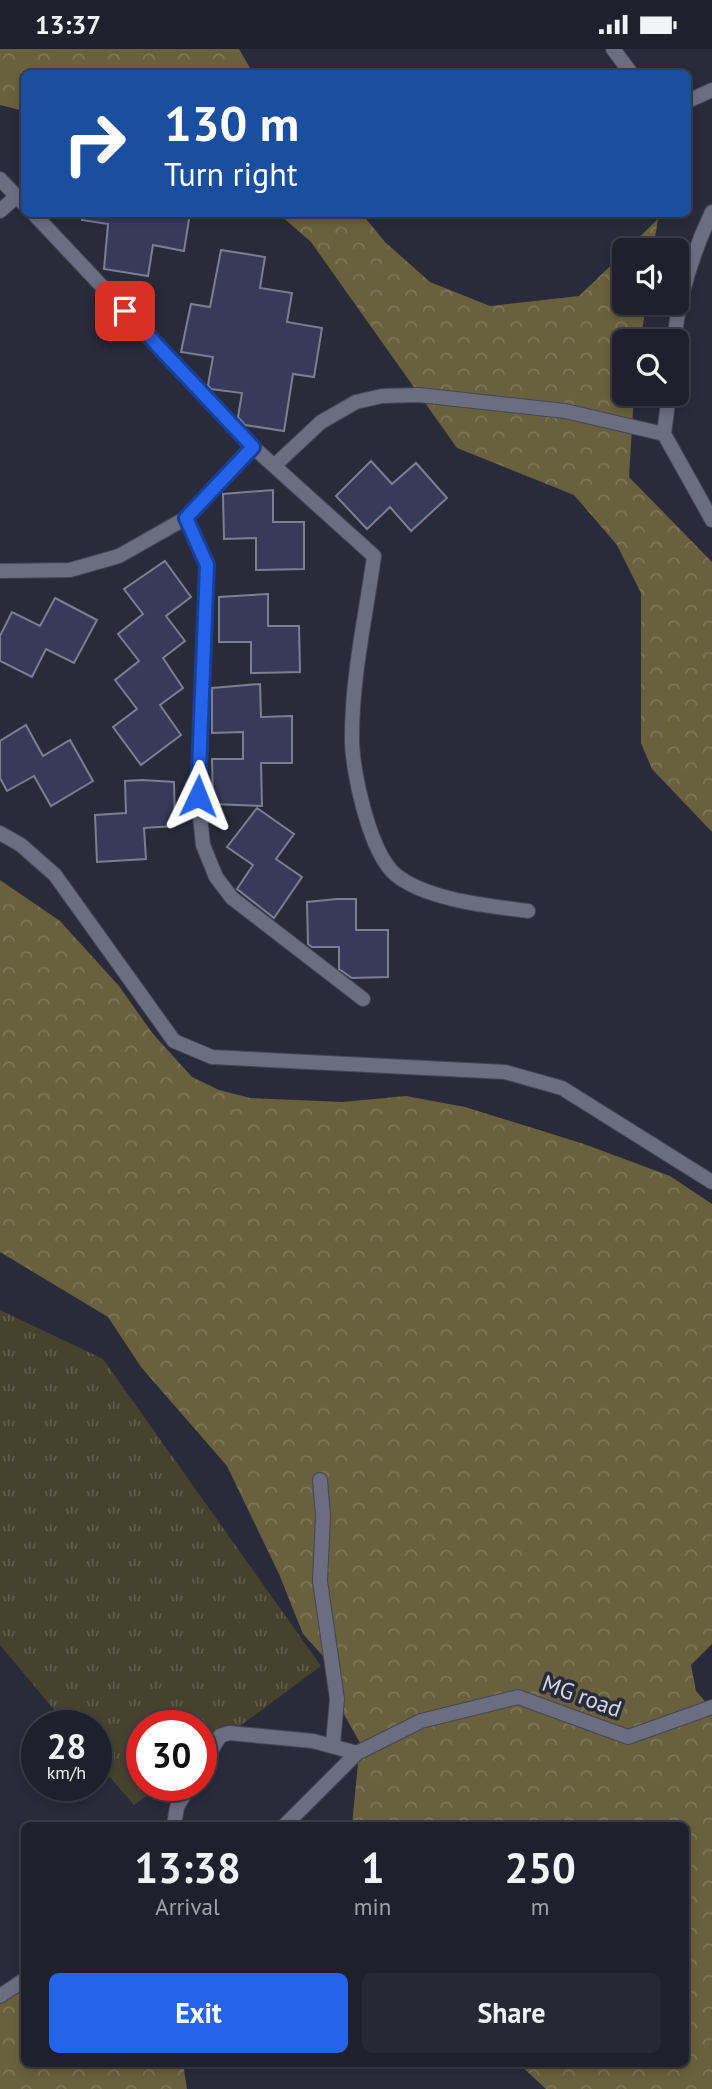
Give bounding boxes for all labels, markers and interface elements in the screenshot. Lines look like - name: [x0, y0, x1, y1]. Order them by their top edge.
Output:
- text: 13:37: [35, 8, 101, 41]
- text: 130 m: [164, 91, 299, 155]
- icon: right: [49, 98, 140, 189]
- text: Turn right: [164, 153, 298, 195]
- map controls: [612, 238, 689, 406]
- button: sound: [612, 238, 689, 315]
- pin: [95, 281, 155, 341]
- icon: arrive: [106, 292, 144, 330]
- button: search: [612, 329, 689, 406]
- position arrow: [161, 759, 235, 833]
- street label: MG road: [539, 1668, 626, 1723]
- speed limit sign: 30: [126, 1710, 217, 1801]
- text: 28: [47, 1723, 86, 1769]
- text: km/h: [47, 1761, 86, 1784]
- text: 13:38: [134, 1840, 241, 1895]
- text: 1: [361, 1840, 384, 1895]
- text: 250: [504, 1840, 576, 1895]
- text: Arrival: [155, 1892, 220, 1921]
- text: min: [354, 1892, 391, 1921]
- text: m: [531, 1892, 549, 1921]
- button: Exit: [49, 1973, 348, 2053]
- button: Share: [362, 1973, 661, 2053]

